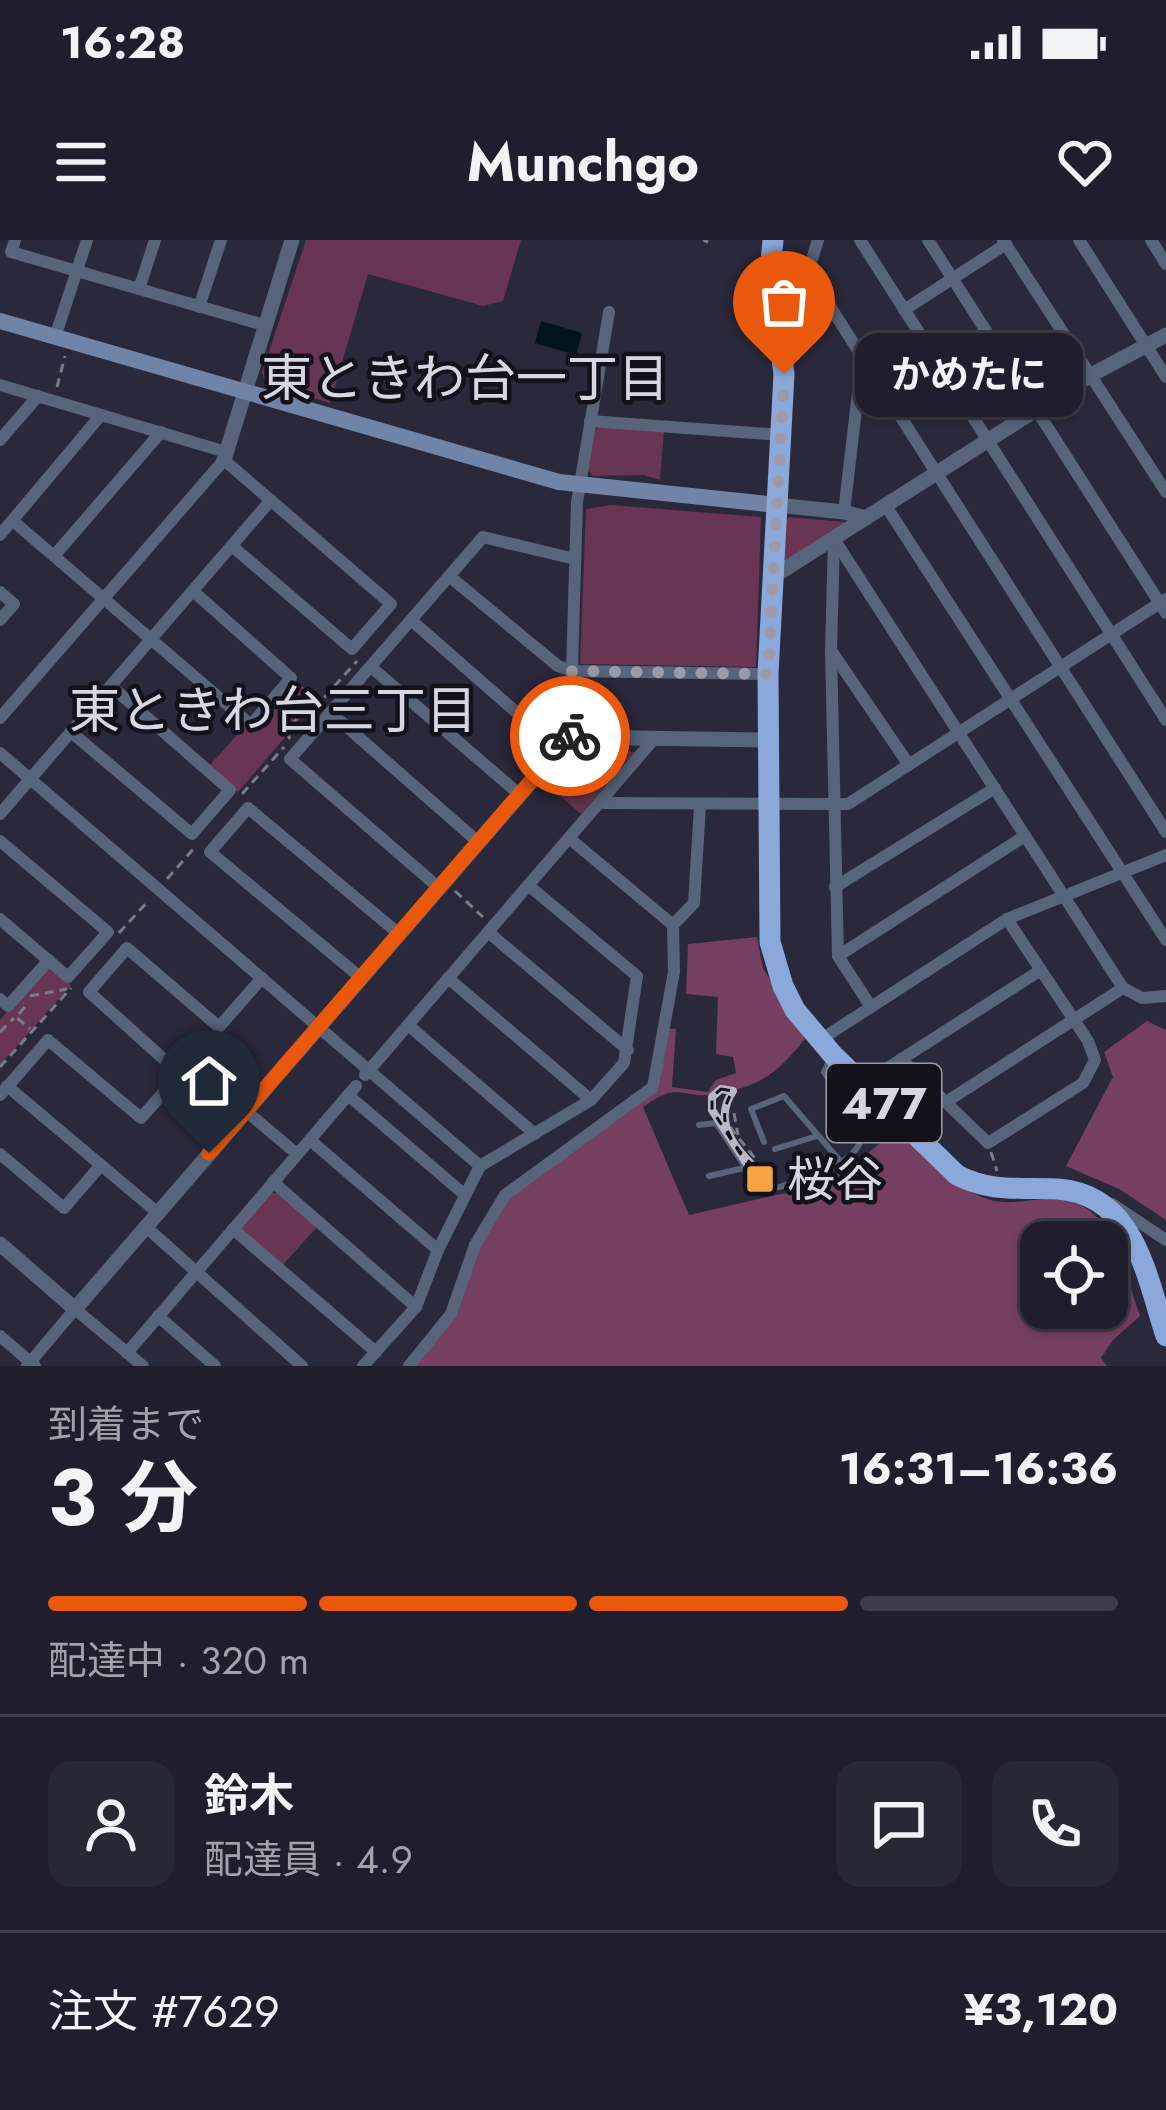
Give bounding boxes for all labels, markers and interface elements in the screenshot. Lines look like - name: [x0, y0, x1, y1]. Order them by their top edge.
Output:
- text: 16:28: [60, 10, 185, 75]
- text: Munchgo: [467, 123, 699, 201]
- icon: menu: [48, 129, 114, 195]
- icon: heart: [1052, 129, 1118, 195]
- pin: [733, 251, 835, 374]
- icon: bag: [751, 269, 817, 335]
- callout: かめたに: [856, 332, 1084, 416]
- district label: 東ときわ台一丁目: [261, 341, 669, 415]
- text: かめたに: [891, 346, 1047, 403]
- district label: 東ときわ台三丁目: [69, 673, 477, 747]
- courier: [510, 676, 630, 796]
- icon: bike: [537, 703, 603, 769]
- pin: [158, 1030, 260, 1153]
- icon: home: [176, 1048, 242, 1114]
- road number: 477: [827, 1064, 941, 1142]
- place label: 桜谷: [787, 1145, 883, 1214]
- marker: 桜谷: [744, 1163, 776, 1195]
- map controls: [1020, 1221, 1128, 1329]
- button: locate: [1020, 1221, 1128, 1329]
- text: 到着まで: [48, 1396, 204, 1453]
- text: 16:31–16:36: [839, 1436, 1118, 1501]
- text: 3 分: [48, 1442, 198, 1554]
- text: 配達中 · 320 m: [48, 1632, 309, 1689]
- button: person: [48, 1761, 174, 1887]
- button: chat: [836, 1761, 962, 1887]
- button: phone: [992, 1761, 1118, 1887]
- text: 鈴木: [204, 1763, 294, 1828]
- text: 配達員 · 4.9: [204, 1831, 413, 1888]
- text: ¥3,120: [964, 1977, 1118, 2042]
- text: 注文 #7629: [48, 1979, 280, 2044]

